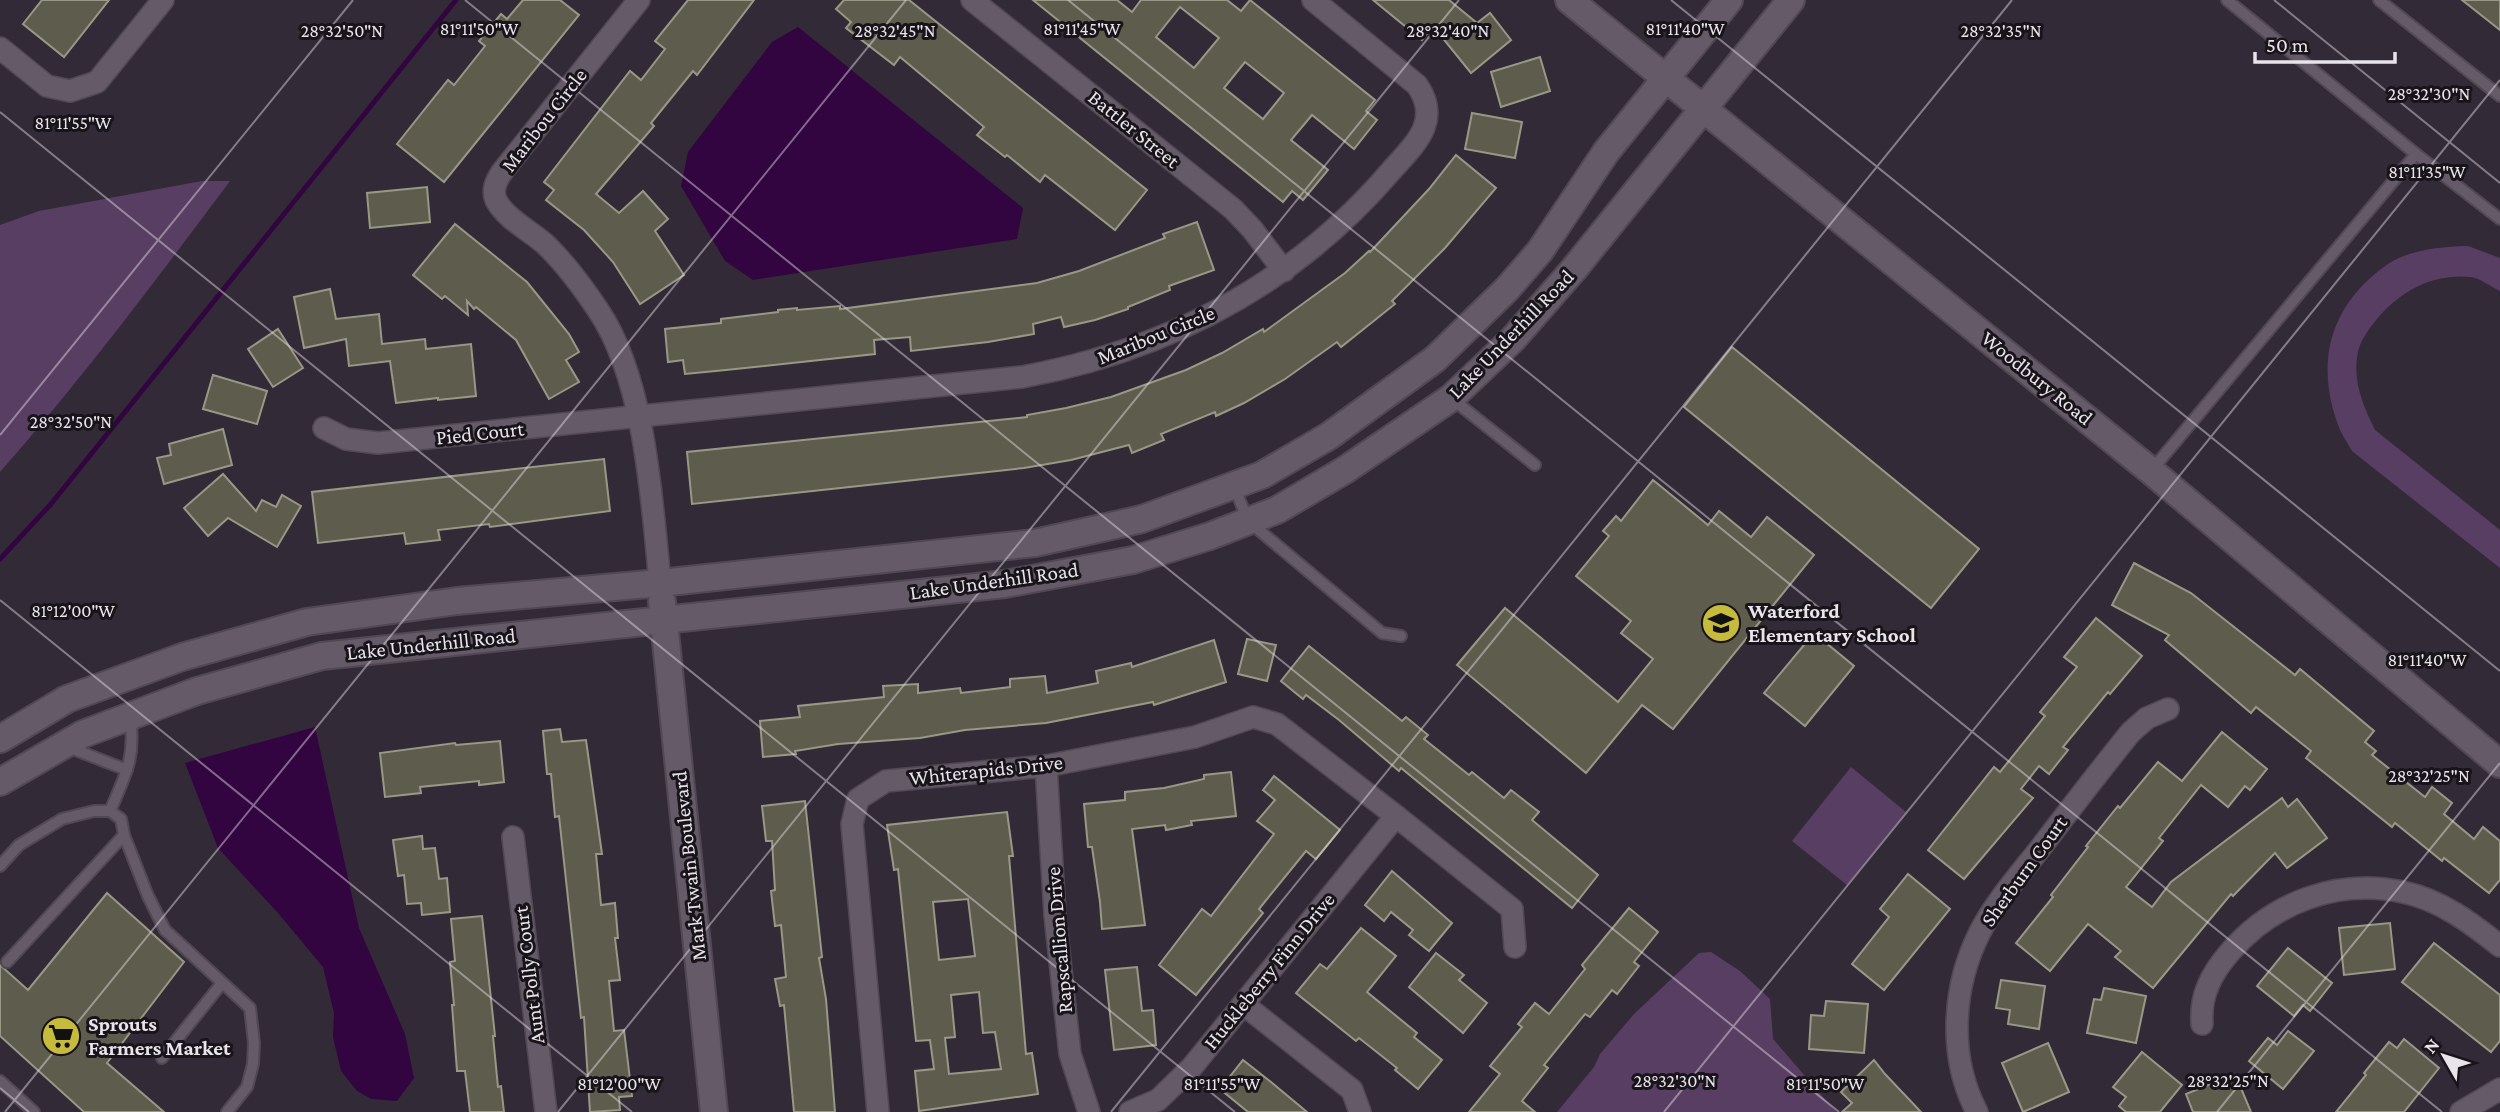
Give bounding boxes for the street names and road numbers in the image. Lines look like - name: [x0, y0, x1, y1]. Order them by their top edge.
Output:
- street label: Maribou Circle: [496, 63, 592, 177]
- street label: Battler Street: [1084, 85, 1185, 174]
- street label: Lake Underhill Road: [1443, 264, 1579, 404]
- street label: Maribou Circle: [1094, 301, 1218, 369]
- street label: Woodbury Road: [1977, 326, 2097, 430]
- street label: Pied Court: [435, 416, 526, 450]
- street label: Lake Underhill Road: [908, 557, 1080, 605]
- street label: Lake Underhill Road: [345, 623, 517, 665]
- street label: Whiterapids Drive: [908, 750, 1064, 790]
- street label: Mark Twain Boulevard: [667, 770, 711, 962]
- street label: Sherburn Court: [1976, 810, 2073, 931]
- street label: Rapscallion Drive: [1041, 866, 1077, 1014]
- street label: Huckleberry Finn Drive: [1198, 888, 1340, 1054]
- street label: Aunt Polly Court: [509, 904, 549, 1045]

